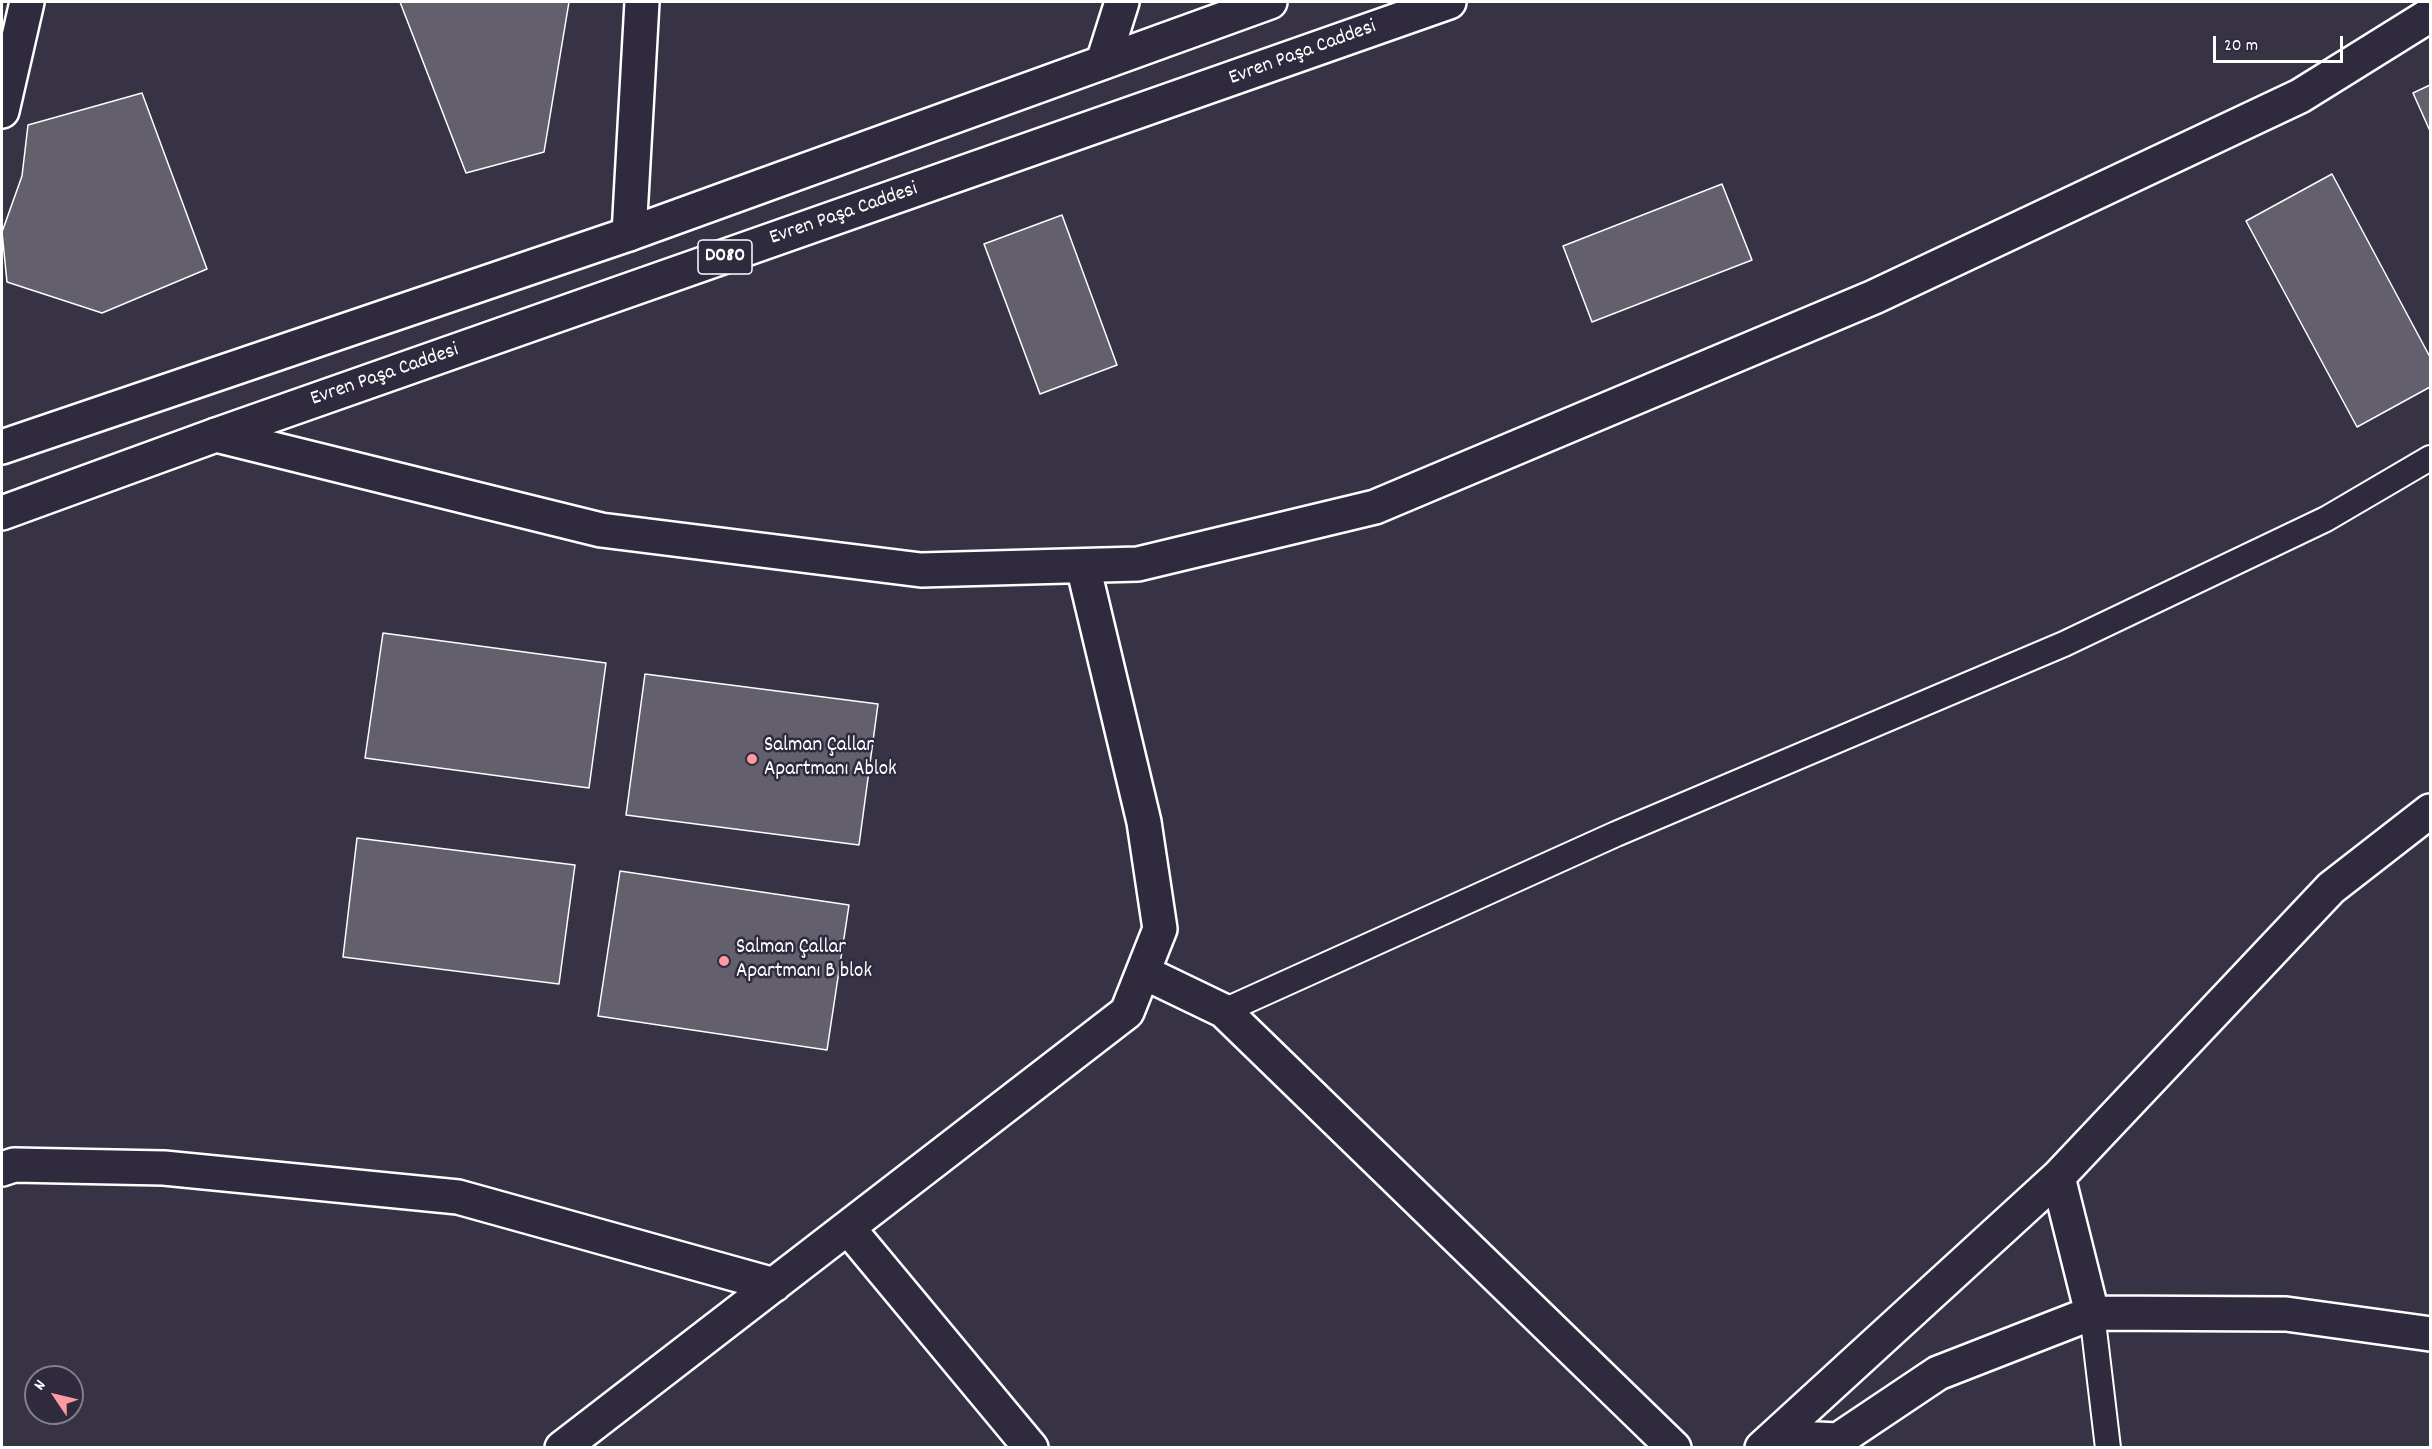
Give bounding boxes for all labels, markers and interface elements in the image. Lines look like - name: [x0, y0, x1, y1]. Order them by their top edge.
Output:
- street label: Evren Paşa Caddesi: [1226, 16, 1380, 92]
- scale bar: [2216, 24, 2346, 62]
- text: 20 m: [2224, 34, 2258, 59]
- street label: Evren Paşa Caddesi: [767, 178, 921, 252]
- road number: D080: [698, 240, 752, 274]
- street label: Evren Paşa Caddesi: [308, 339, 462, 413]
- place label: Salman Çallar Apartmanı Ablok: [764, 734, 897, 784]
- marker: Salman Çallar Apartmanı Ablok: [745, 752, 759, 766]
- place label: Salman Çallar Apartmanı B blok: [736, 936, 872, 986]
- marker: Salman Çallar Apartmanı B blok: [717, 954, 731, 968]
- north arrow: [24, 1365, 84, 1425]
- text: N: [29, 1376, 52, 1395]

